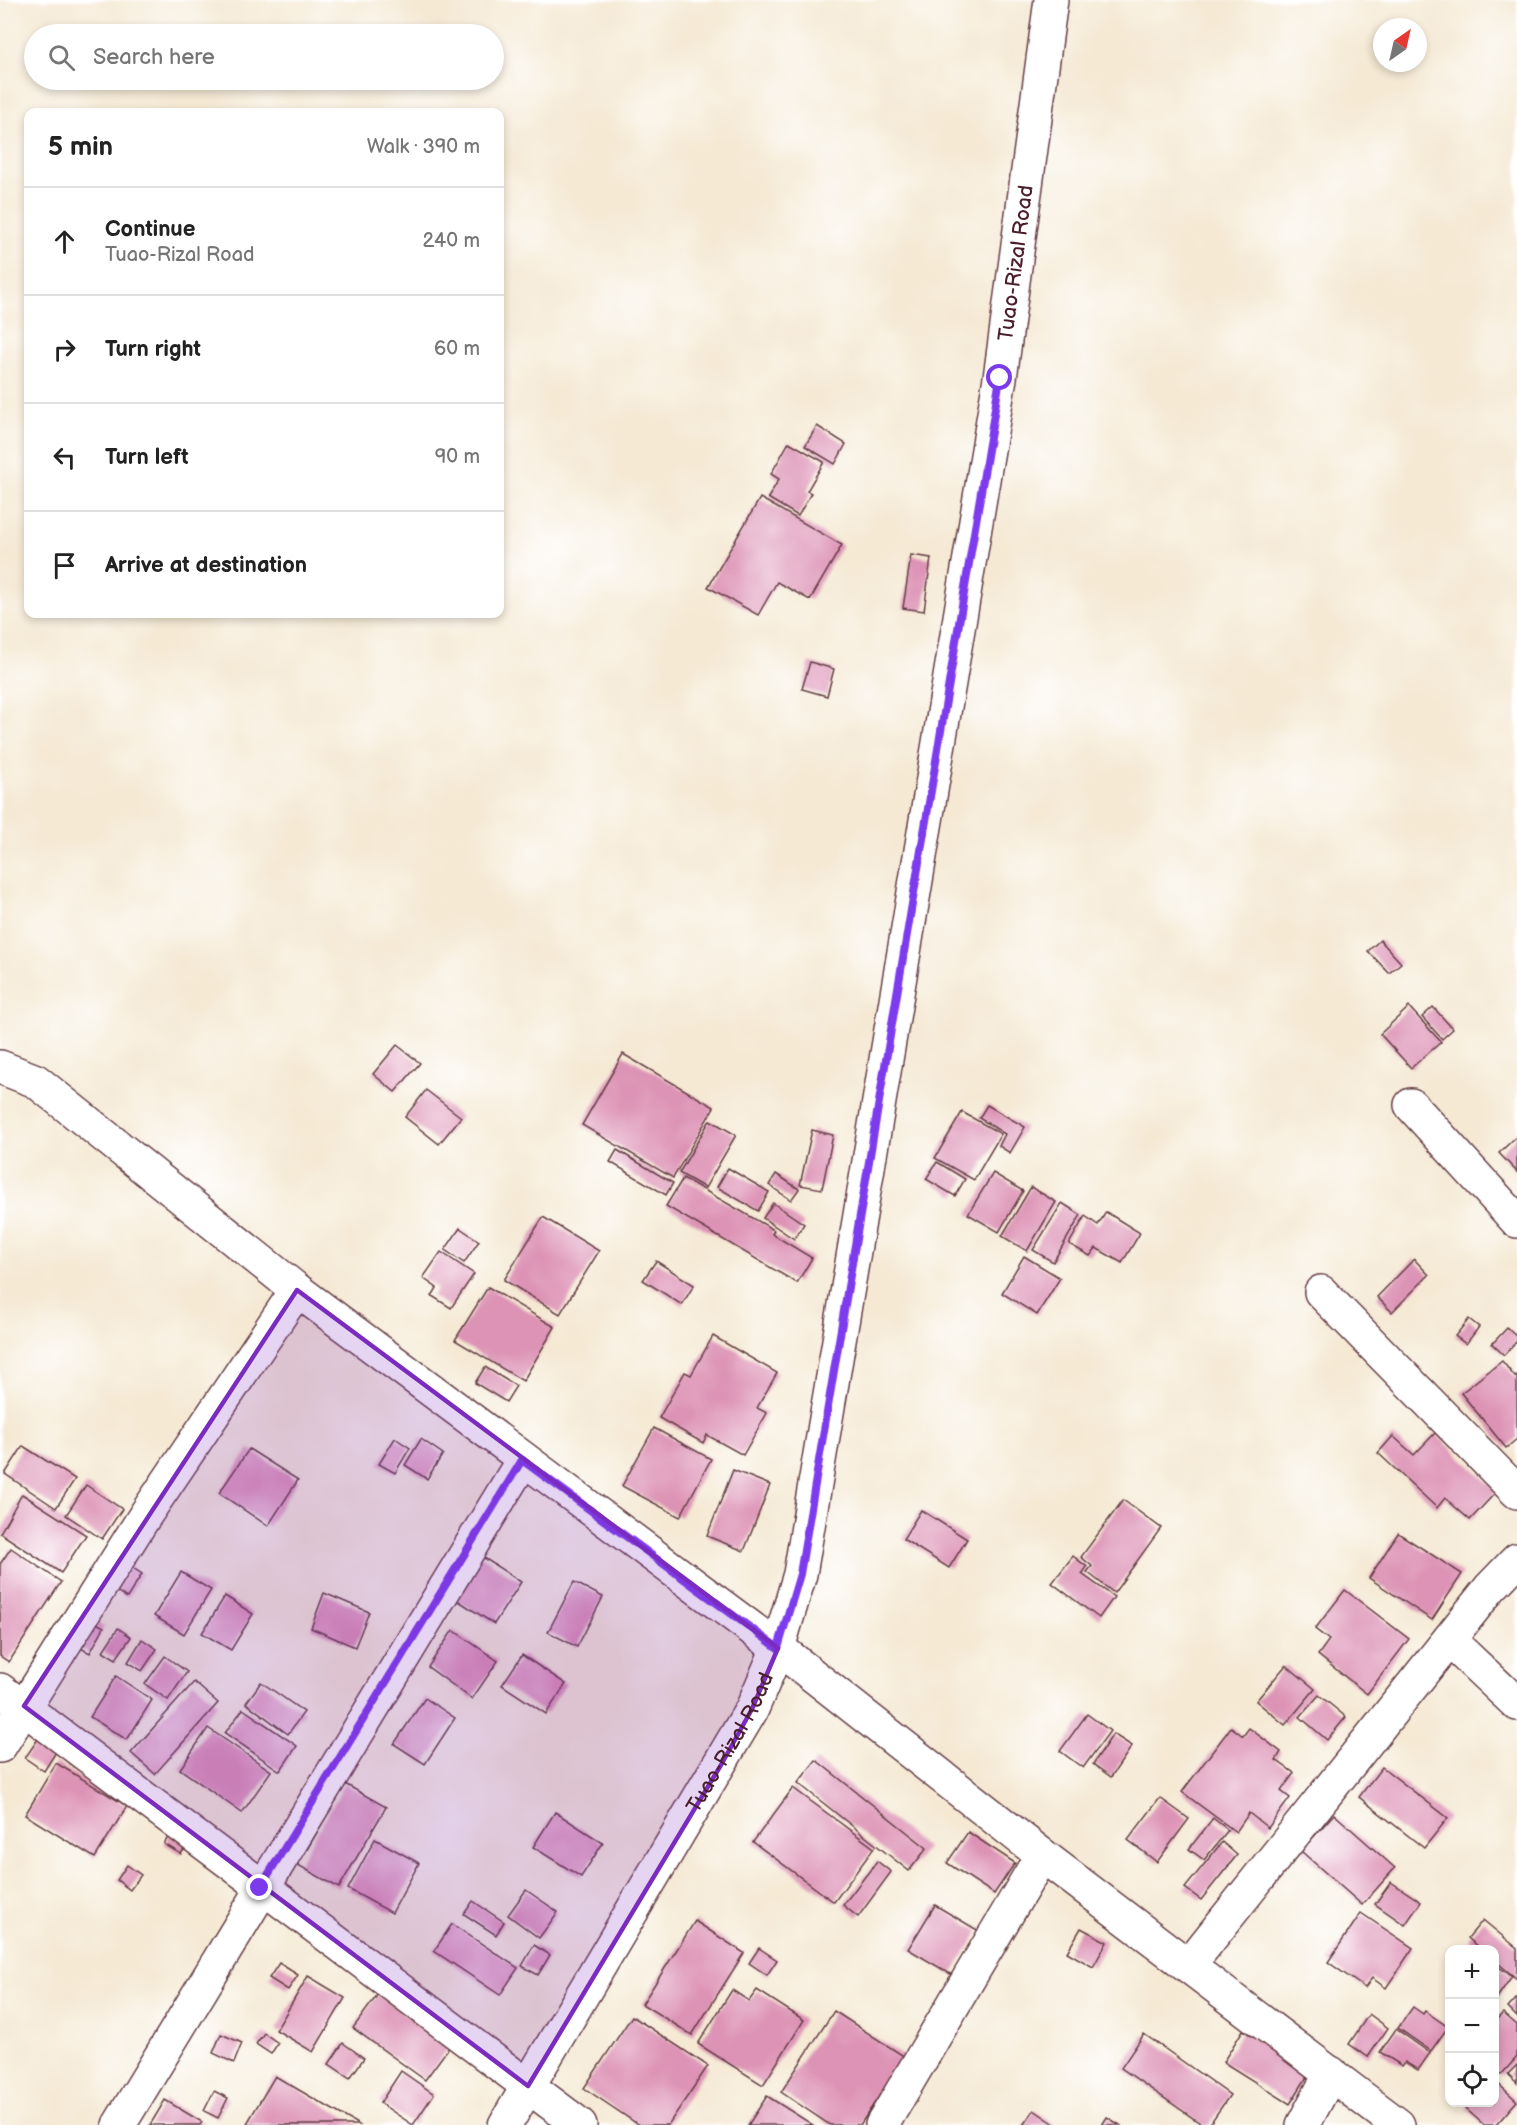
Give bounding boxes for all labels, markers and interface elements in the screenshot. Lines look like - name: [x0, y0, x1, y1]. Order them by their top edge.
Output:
- north arrow: [1373, 18, 1427, 72]
- search box: [24, 24, 504, 90]
- icon: search: [45, 41, 78, 74]
- text: Search here: [93, 44, 215, 71]
- text: 5 min: [48, 132, 113, 163]
- text: Walk · 390 m: [367, 135, 480, 159]
- street label: Tuao-Rizal Road: [993, 184, 1039, 342]
- text: Continue: [105, 216, 195, 243]
- icon: ahead: [48, 225, 81, 258]
- text: 240 m: [423, 229, 480, 253]
- text: Tuao-Rizal Road: [105, 243, 254, 267]
- icon: right: [48, 333, 81, 366]
- text: Turn right: [105, 336, 201, 363]
- text: 60 m: [434, 337, 480, 361]
- route start: [986, 364, 1012, 390]
- icon: left: [48, 441, 81, 474]
- text: Turn left: [105, 444, 189, 471]
- text: 90 m: [435, 445, 480, 469]
- icon: arrive: [48, 549, 81, 582]
- text: Arrive at destination: [105, 552, 307, 579]
- street label: Tuao-Rizal Road: [681, 1669, 779, 1817]
- route end: [246, 1874, 272, 1900]
- map controls: [1445, 1945, 1499, 2107]
- button: +: [1445, 1945, 1499, 1999]
- button: −: [1445, 1999, 1499, 2053]
- button: locate: [1445, 2053, 1499, 2107]

